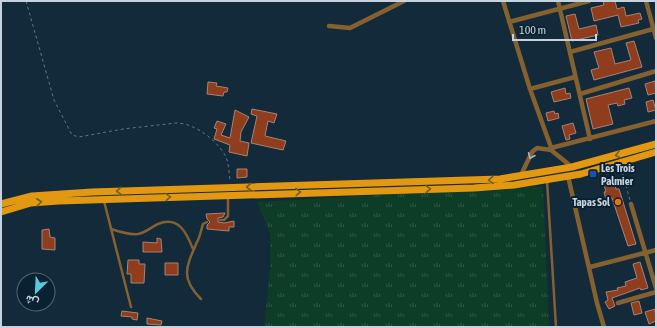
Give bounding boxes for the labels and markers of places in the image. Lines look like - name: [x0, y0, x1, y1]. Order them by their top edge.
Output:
- place label: Les Trois Palmier: [601, 162, 635, 187]
- marker: Les Trois Palmier: [588, 169, 598, 179]
- place label: Tapas Sol: [572, 196, 611, 208]
- marker: Tapas Sol: [613, 197, 623, 207]

